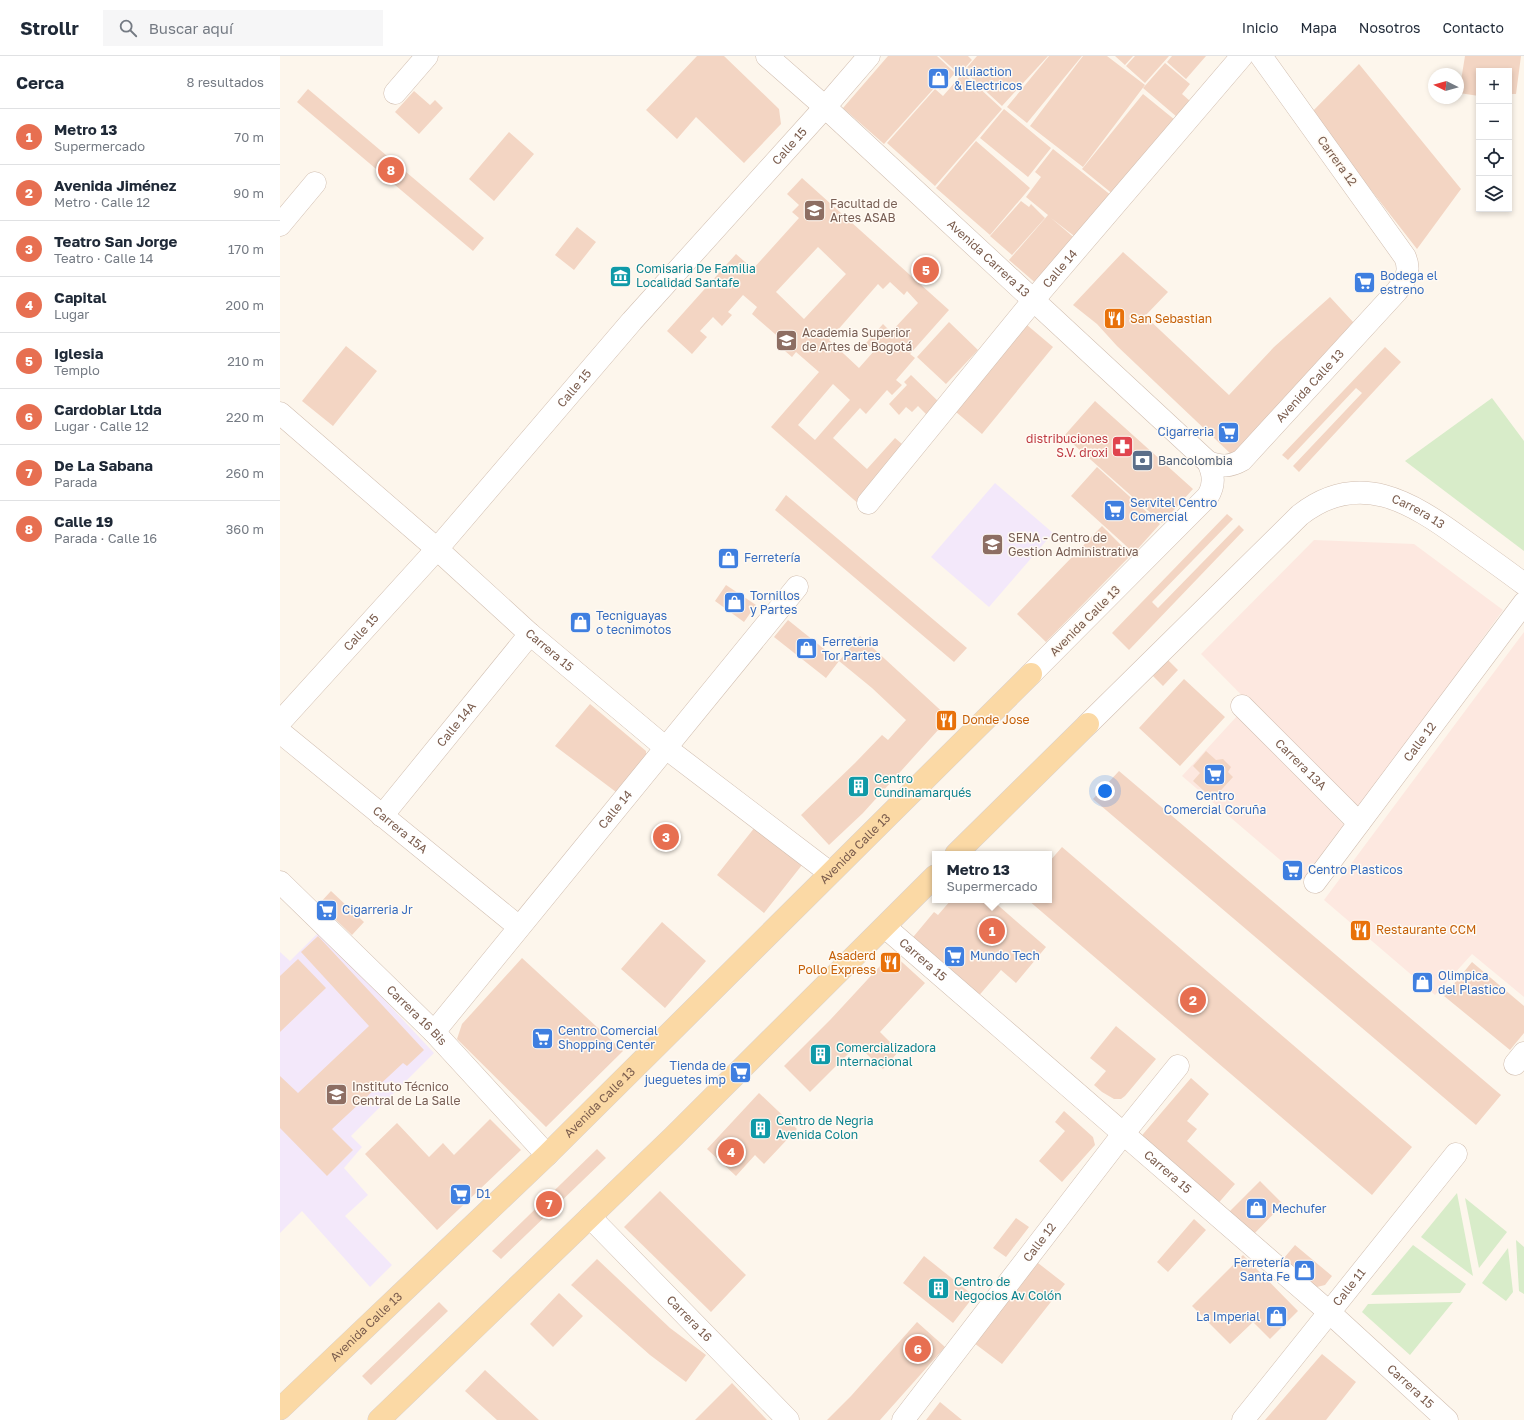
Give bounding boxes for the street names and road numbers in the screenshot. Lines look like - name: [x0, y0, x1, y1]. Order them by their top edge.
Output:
- street label: Calle 15: [769, 124, 810, 168]
- street label: Carrera 12: [1314, 133, 1361, 189]
- street label: Avenida Carrera 13: [944, 216, 1033, 300]
- street label: Calle 14: [1039, 246, 1080, 291]
- street label: Avenida Calle 13: [1272, 346, 1347, 425]
- street label: Calle 15: [554, 366, 594, 410]
- street label: Carrera 13: [1390, 491, 1448, 532]
- street label: Avenida Calle 13: [1046, 582, 1123, 659]
- street label: Calle 15: [340, 610, 382, 654]
- street label: Carrera 15: [523, 625, 577, 674]
- street label: Calle 14A: [433, 699, 479, 750]
- street label: Calle 12: [1400, 719, 1439, 764]
- street label: Carrera 13A: [1272, 736, 1330, 793]
- street label: Calle 14: [595, 787, 635, 832]
- street label: Carrera 15A: [370, 803, 431, 856]
- street label: Avenida Calle 13: [816, 810, 893, 887]
- street label: Carrera 15: [896, 935, 950, 984]
- street label: Carrera 16 Bis: [384, 982, 450, 1048]
- street label: Avenida Calle 13: [561, 1064, 638, 1141]
- street label: Carrera 15: [1141, 1147, 1195, 1196]
- street label: Calle 12: [1019, 1220, 1059, 1265]
- street label: Calle 11: [1329, 1265, 1369, 1309]
- street label: Avenida Calle 13: [327, 1289, 405, 1364]
- street label: Carrera 16: [664, 1292, 715, 1345]
- street label: Carrera 15: [1384, 1361, 1437, 1411]

